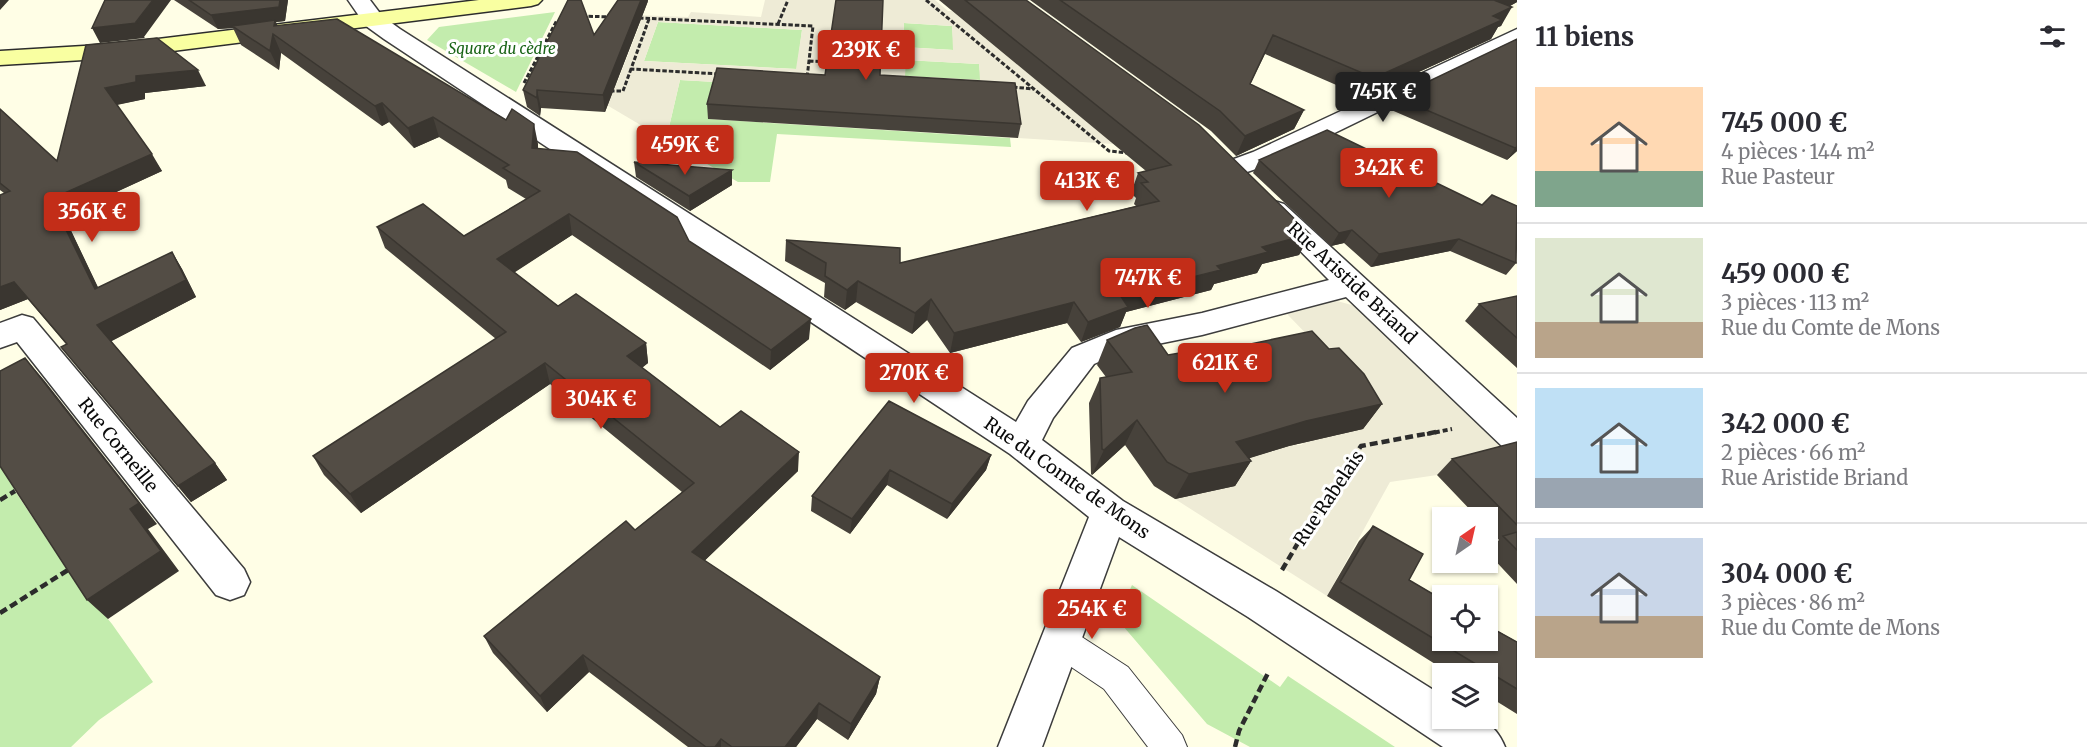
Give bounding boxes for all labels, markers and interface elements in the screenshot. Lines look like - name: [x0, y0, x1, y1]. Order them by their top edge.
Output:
- text: 11 biens: [1535, 20, 1634, 53]
- icon: filters: [2036, 20, 2069, 53]
- pin: 239K €: [817, 30, 915, 81]
- text: 239K €: [832, 37, 900, 62]
- park label: Square du cèdre: [448, 39, 556, 58]
- pin: 745K €: [1334, 72, 1432, 123]
- text: 745K €: [1349, 79, 1417, 104]
- text: 745 000 €: [1721, 106, 1848, 139]
- icon: home: [1583, 111, 1655, 183]
- pin: 459K €: [636, 125, 734, 176]
- text: 459K €: [651, 132, 719, 157]
- text: 4 pièces · 144 m²: [1721, 139, 1874, 164]
- pin: 342K €: [1340, 148, 1438, 199]
- text: 342K €: [1354, 155, 1424, 180]
- pin: 413K €: [1038, 161, 1136, 212]
- text: Rue Pasteur: [1721, 164, 1835, 189]
- text: 413K €: [1054, 168, 1120, 193]
- pin: 356K €: [43, 192, 141, 243]
- text: 356K €: [58, 199, 126, 224]
- street label: Rue Aristide Briand: [1283, 217, 1422, 349]
- text: 459 000 €: [1721, 257, 1850, 290]
- pin: 747K €: [1099, 258, 1197, 309]
- icon: home: [1583, 262, 1655, 334]
- text: 747K €: [1114, 265, 1182, 290]
- text: 3 pièces · 113 m²: [1721, 290, 1869, 315]
- text: Rue du Comte de Mons: [1721, 315, 1940, 340]
- pin: 621K €: [1176, 343, 1274, 394]
- text: 621K €: [1192, 350, 1258, 375]
- pin: 270K €: [865, 353, 963, 404]
- text: 270K €: [879, 360, 949, 385]
- pin: 304K €: [552, 379, 650, 430]
- text: 304K €: [565, 386, 637, 411]
- street label: Rue Corneille: [73, 393, 163, 497]
- text: 342 000 €: [1721, 407, 1850, 440]
- street label: Rue du Comte de Mons: [980, 412, 1155, 544]
- icon: home: [1583, 412, 1655, 484]
- text: 2 pièces · 66 m²: [1721, 440, 1865, 465]
- street label: Rue Rabelais: [1288, 446, 1369, 550]
- text: Rue Aristide Briand: [1721, 465, 1908, 490]
- north arrow: [1432, 507, 1498, 573]
- map controls: [1432, 507, 1498, 729]
- text: 304 000 €: [1721, 557, 1853, 590]
- icon: home: [1583, 562, 1655, 634]
- button: locate: [1432, 585, 1498, 651]
- pin: 254K €: [1043, 589, 1141, 640]
- text: 3 pièces · 86 m²: [1721, 590, 1865, 615]
- text: 254K €: [1057, 596, 1127, 621]
- text: Rue du Comte de Mons: [1721, 615, 1940, 640]
- button: layers: [1432, 663, 1498, 729]

